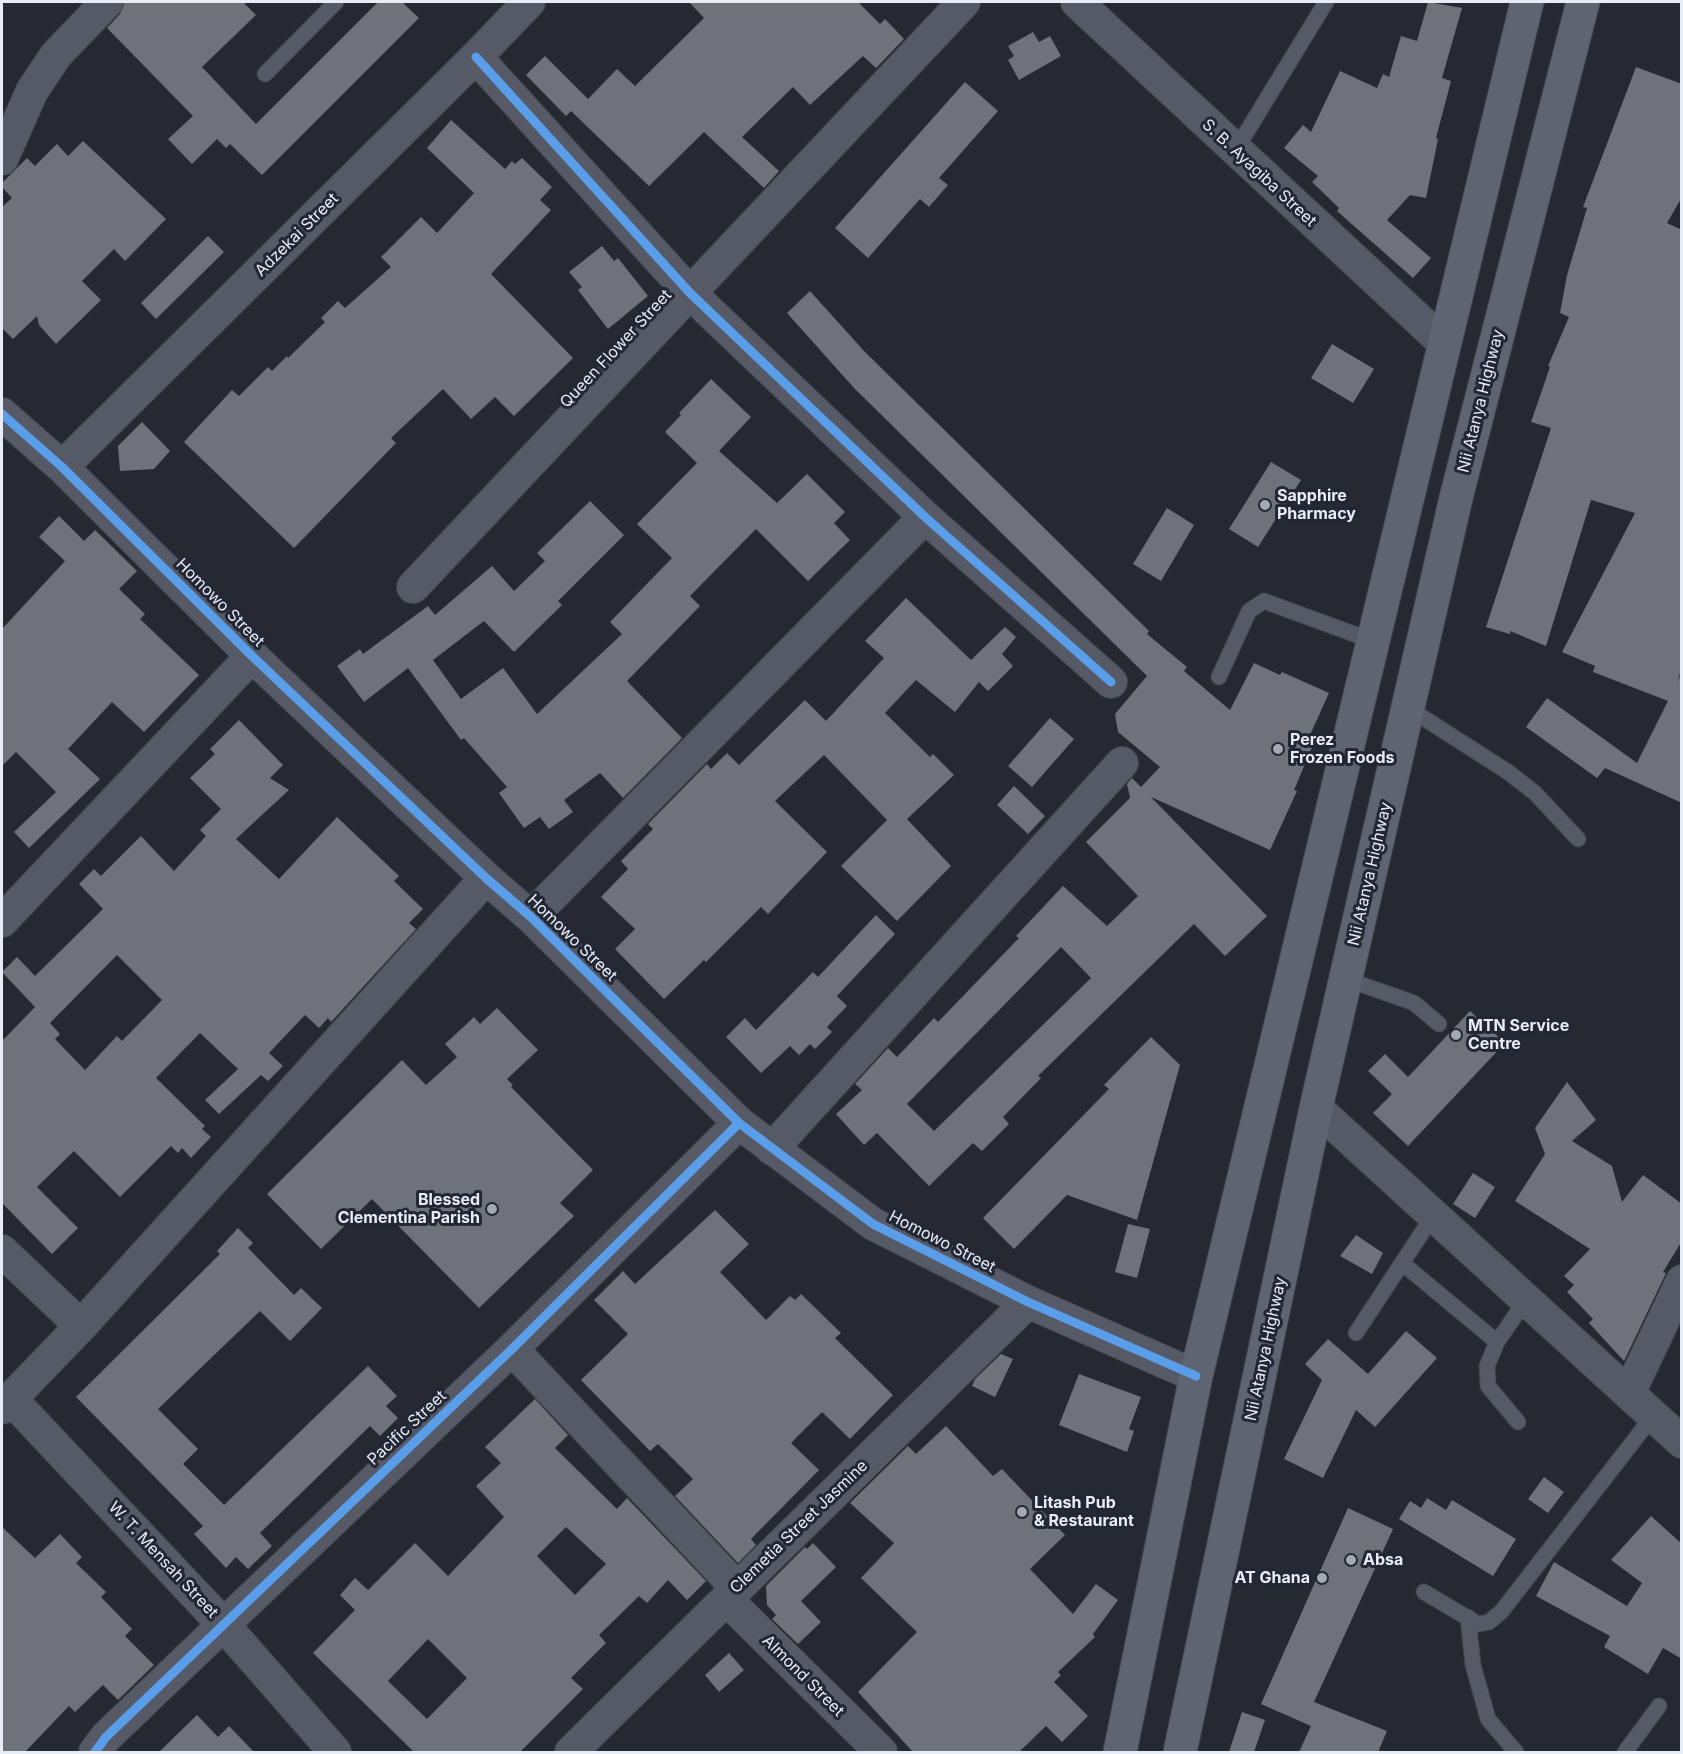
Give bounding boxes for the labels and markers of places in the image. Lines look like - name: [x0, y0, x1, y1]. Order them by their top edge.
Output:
- place label: Sapphire Pharmacy: [1277, 486, 1356, 524]
- marker: Sapphire Pharmacy: [1258, 498, 1272, 512]
- place label: Perez Frozen Foods: [1290, 730, 1394, 768]
- marker: Perez Frozen Foods: [1271, 742, 1285, 756]
- place label: MTN Service Centre: [1468, 1016, 1569, 1054]
- marker: MTN Service Centre: [1449, 1028, 1463, 1042]
- place label: Blessed Clementina Parish: [338, 1190, 480, 1228]
- marker: Blessed Clementina Parish: [485, 1202, 499, 1216]
- place label: Litash Pub & Restaurant: [1034, 1493, 1134, 1531]
- marker: Litash Pub & Restaurant: [1015, 1505, 1029, 1519]
- place label: Absa: [1363, 1550, 1403, 1570]
- marker: Absa: [1344, 1553, 1358, 1567]
- place label: AT Ghana: [1234, 1568, 1310, 1588]
- marker: AT Ghana: [1315, 1571, 1329, 1585]

